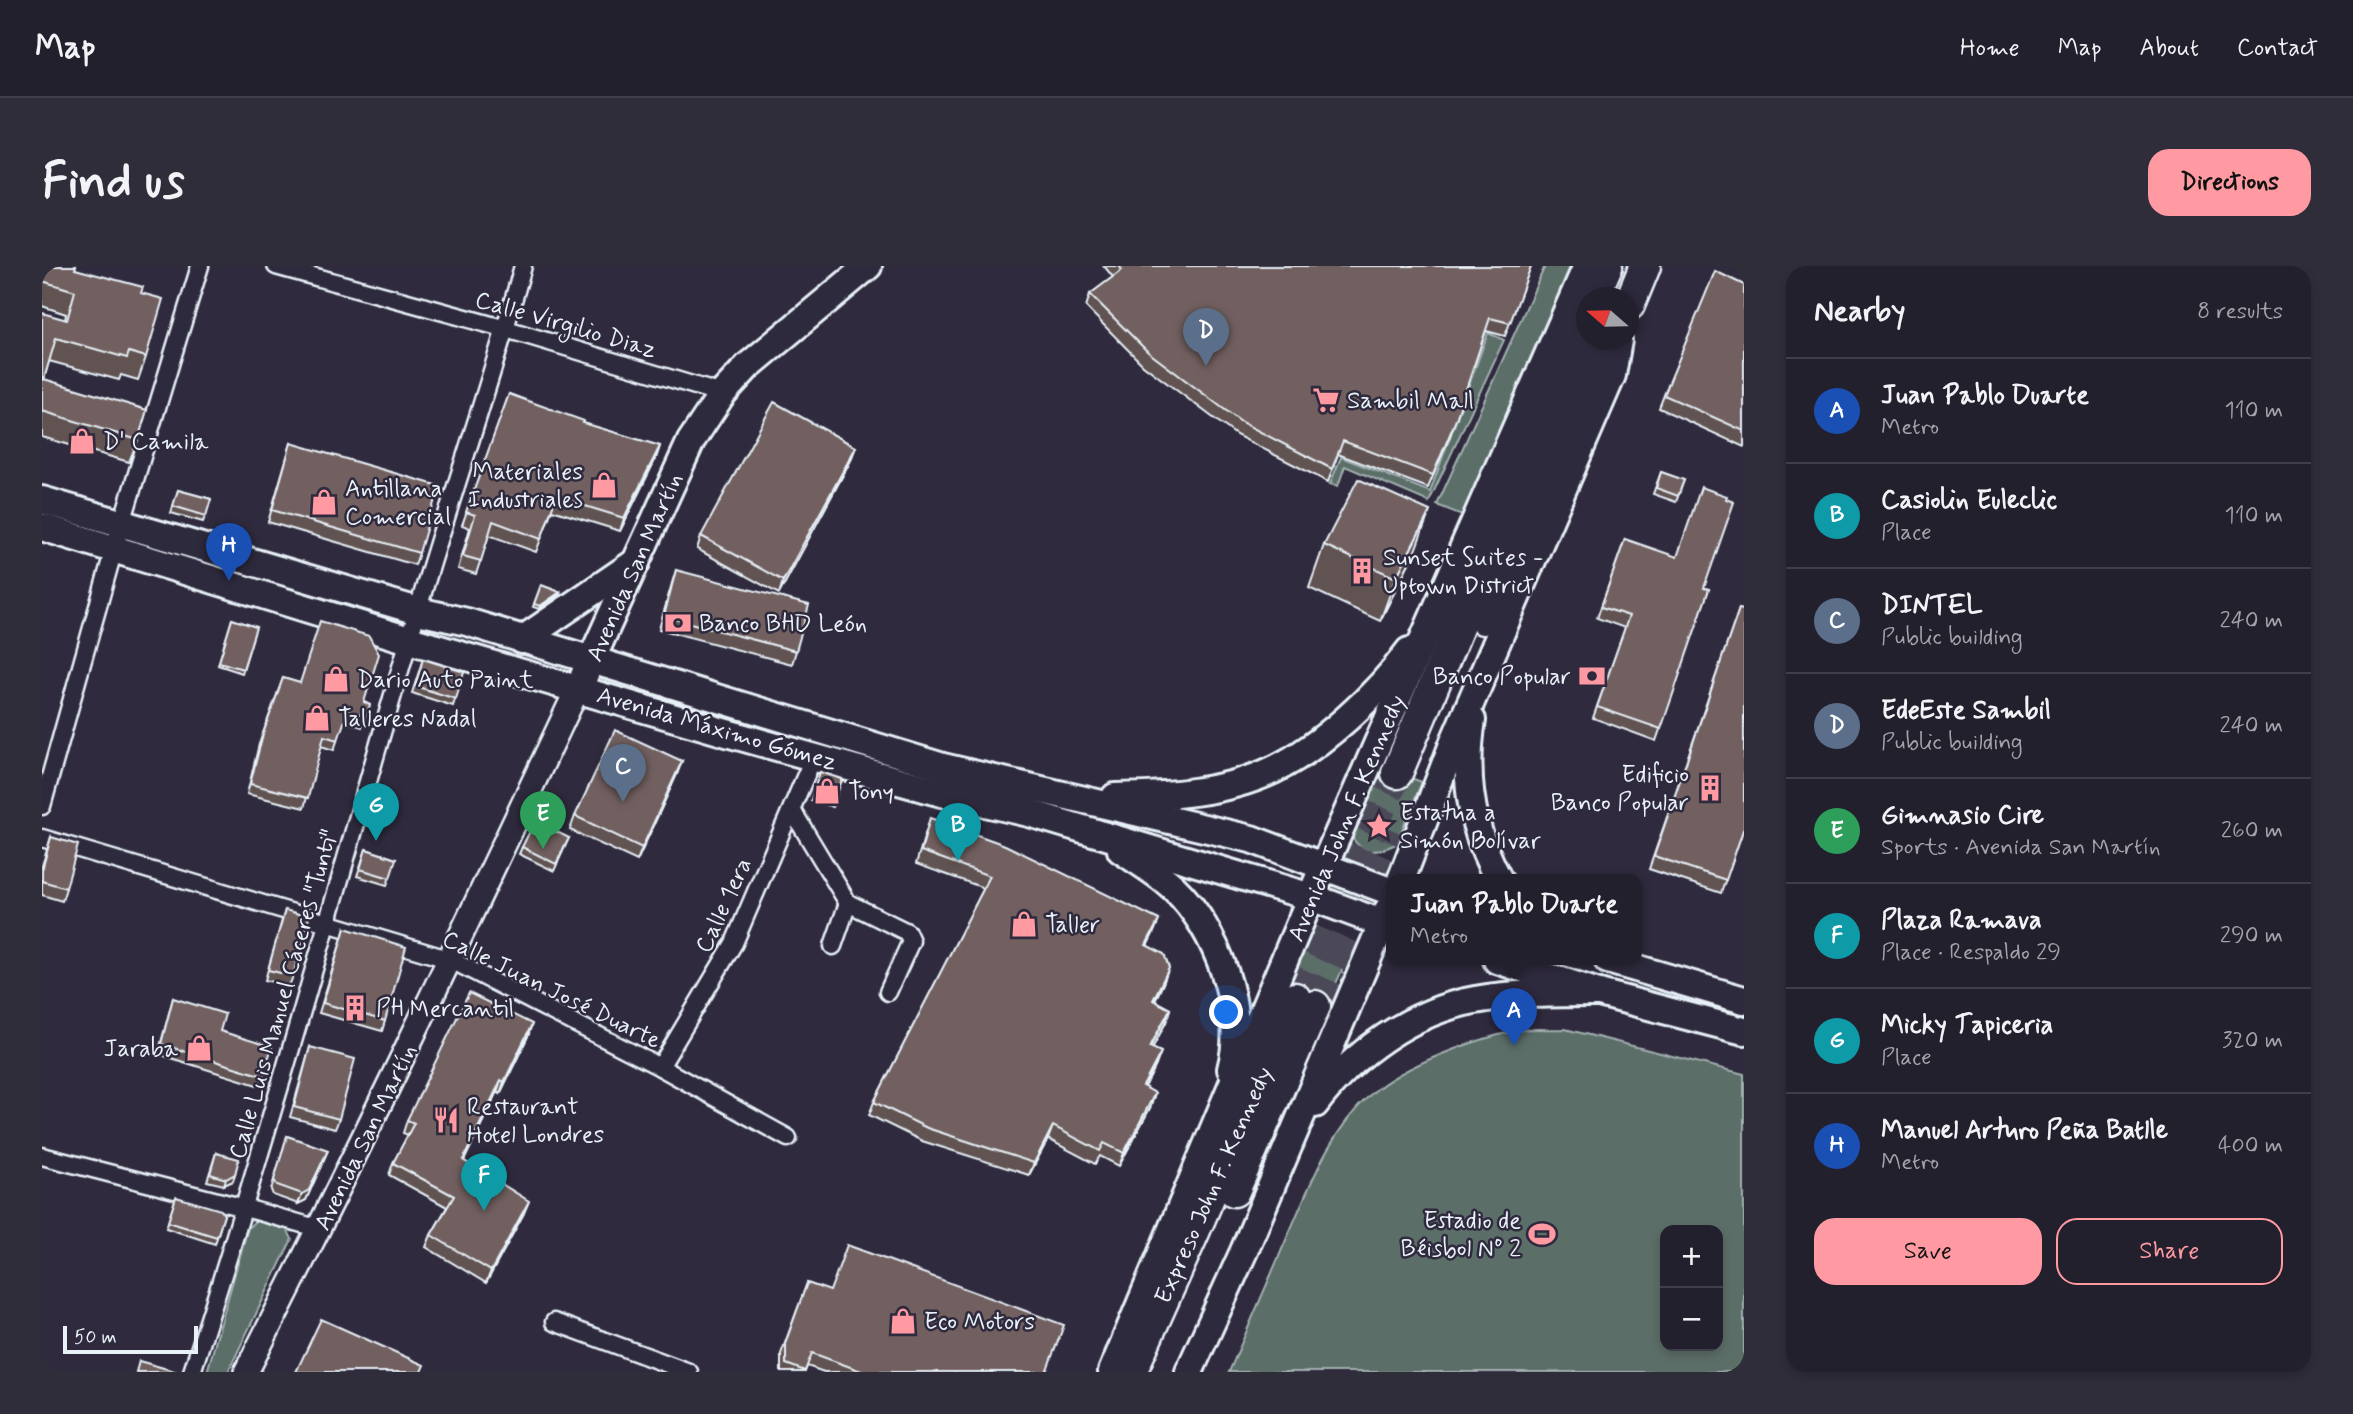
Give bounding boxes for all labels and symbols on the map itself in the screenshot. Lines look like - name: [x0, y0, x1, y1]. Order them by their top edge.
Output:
- street label: Calle Virgilio Diaz: [471, 285, 660, 368]
- north arrow: [1576, 287, 1639, 350]
- pin: D: [1183, 308, 1229, 366]
- supermarket icon: Sambil Mall: [1311, 385, 1341, 415]
- place label: Sambil Mall: [1347, 386, 1474, 417]
- shop icon: D' Camila: [67, 426, 97, 456]
- place label: D' Camila: [103, 427, 209, 458]
- place label: Materiales Industriales: [468, 457, 583, 516]
- street label: Avenida San Martín: [580, 468, 691, 667]
- shop icon: Materiales Industriales: [589, 470, 619, 500]
- place label: Antillana Comercial: [345, 474, 451, 533]
- shop icon: Antillana Comercial: [309, 487, 339, 517]
- pin: H: [206, 523, 252, 581]
- place label: Sunset Suites - Uptown District: [1383, 543, 1544, 602]
- building icon: Sunset Suites - Uptown District: [1347, 556, 1377, 586]
- bank icon: Banco BHD León: [663, 608, 693, 638]
- place label: Banco BHD León: [699, 609, 867, 640]
- bank icon: Banco Popular: [1577, 661, 1607, 691]
- place label: Banco Popular: [1433, 662, 1571, 693]
- shop icon: Dario Auto Paint: [321, 664, 351, 694]
- place label: Dario Auto Paint: [357, 665, 534, 696]
- street label: Avenida Máximo Gómez: [593, 680, 840, 779]
- street label: Avenida John F. Kennedy: [1281, 690, 1414, 947]
- shop icon: Talleres Nadal: [302, 703, 332, 733]
- place label: Talleres Nadal: [338, 704, 477, 735]
- pin: C: [600, 744, 646, 802]
- place label: Edificio Banco Popular: [1551, 760, 1689, 819]
- building icon: Edificio Banco Popular: [1695, 773, 1725, 803]
- shop icon: Tony: [812, 776, 842, 806]
- place label: Tony: [848, 777, 894, 808]
- pin: G: [353, 783, 399, 841]
- pin: E: [520, 791, 566, 849]
- place label: Estatua a Simón Bolívar: [1400, 798, 1541, 857]
- pin: B: [935, 803, 981, 861]
- place icon: Estatua a Simón Bolívar: [1364, 811, 1394, 841]
- street label: Calle Luis Manuel Cáceres "Tunti": [222, 826, 346, 1163]
- street label: Calle 1era: [689, 853, 760, 958]
- shop icon: Taller: [1009, 909, 1039, 939]
- place label: Taller: [1045, 910, 1100, 941]
- street label: Calle Juan José Duarte: [437, 924, 666, 1057]
- pin: A: [1491, 988, 1537, 1046]
- building icon: PH Mercantil: [340, 993, 370, 1023]
- place label: PH Mercantil: [376, 994, 514, 1025]
- your location: [1209, 995, 1243, 1029]
- shop icon: Jaraba: [184, 1033, 214, 1063]
- place label: Jaraba: [103, 1034, 179, 1065]
- street label: Avenida San Martín: [308, 1039, 425, 1236]
- street label: Expreso John F. Kennedy: [1148, 1062, 1281, 1309]
- place label: Restaurant Hotel Londres: [467, 1092, 605, 1151]
- restaurant icon: Restaurant Hotel Londres: [431, 1105, 461, 1135]
- pin: F: [461, 1153, 507, 1211]
- place label: Estadio de Béisbol Nº 2: [1401, 1206, 1521, 1265]
- sports icon: Estadio de Béisbol Nº 2: [1527, 1219, 1557, 1249]
- shop icon: Eco Motors: [888, 1306, 918, 1336]
- place label: Eco Motors: [924, 1307, 1035, 1338]
- scale bar: [63, 1323, 198, 1355]

